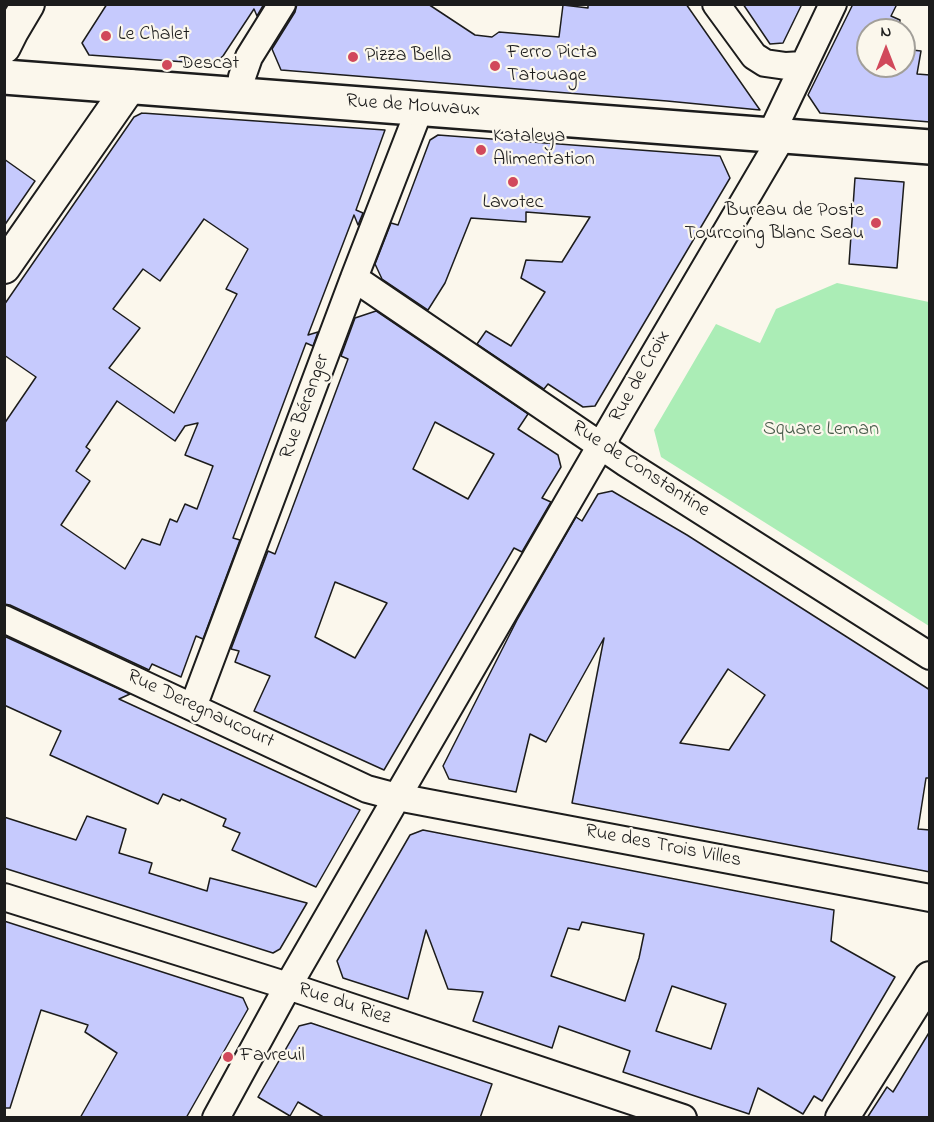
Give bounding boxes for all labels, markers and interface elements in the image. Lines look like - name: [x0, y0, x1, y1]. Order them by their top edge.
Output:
- north arrow: [856, 18, 916, 78]
- text: N: [881, 20, 891, 44]
- place label: Le Chalet: [118, 24, 190, 48]
- marker: Le Chalet: [99, 29, 113, 43]
- place label: Ferro Picta Tatouage: [507, 42, 597, 89]
- place label: Pizza Bella: [365, 45, 451, 69]
- marker: Pizza Bella: [346, 50, 360, 64]
- place label: Descat: [179, 53, 239, 77]
- marker: Descat: [160, 58, 174, 72]
- marker: Ferro Picta Tatouage: [488, 59, 502, 73]
- street label: Rue de Mouvaux: [345, 90, 481, 124]
- place label: Kataleya Alimentation: [493, 126, 595, 173]
- marker: Kataleya Alimentation: [474, 143, 488, 157]
- marker: Lavotec: [506, 175, 520, 189]
- place label: Lavotec: [483, 192, 543, 216]
- place label: Bureau de Poste Tourcoing Blanc Seau: [684, 200, 864, 247]
- marker: Bureau de Poste Tourcoing Blanc Seau: [869, 216, 883, 230]
- street label: Rue de Croix: [605, 327, 677, 427]
- street label: Rue Béranger: [276, 351, 336, 463]
- street label: Rue de Constantine: [567, 416, 713, 524]
- park label: Square Leman: [763, 419, 879, 443]
- street label: Rue Deregnaucourt: [123, 665, 277, 755]
- street label: Rue des Trois Villes: [583, 820, 743, 874]
- street label: Rue du Riez: [295, 979, 393, 1031]
- place label: Favreuil: [240, 1045, 305, 1069]
- marker: Favreuil: [221, 1050, 235, 1064]

